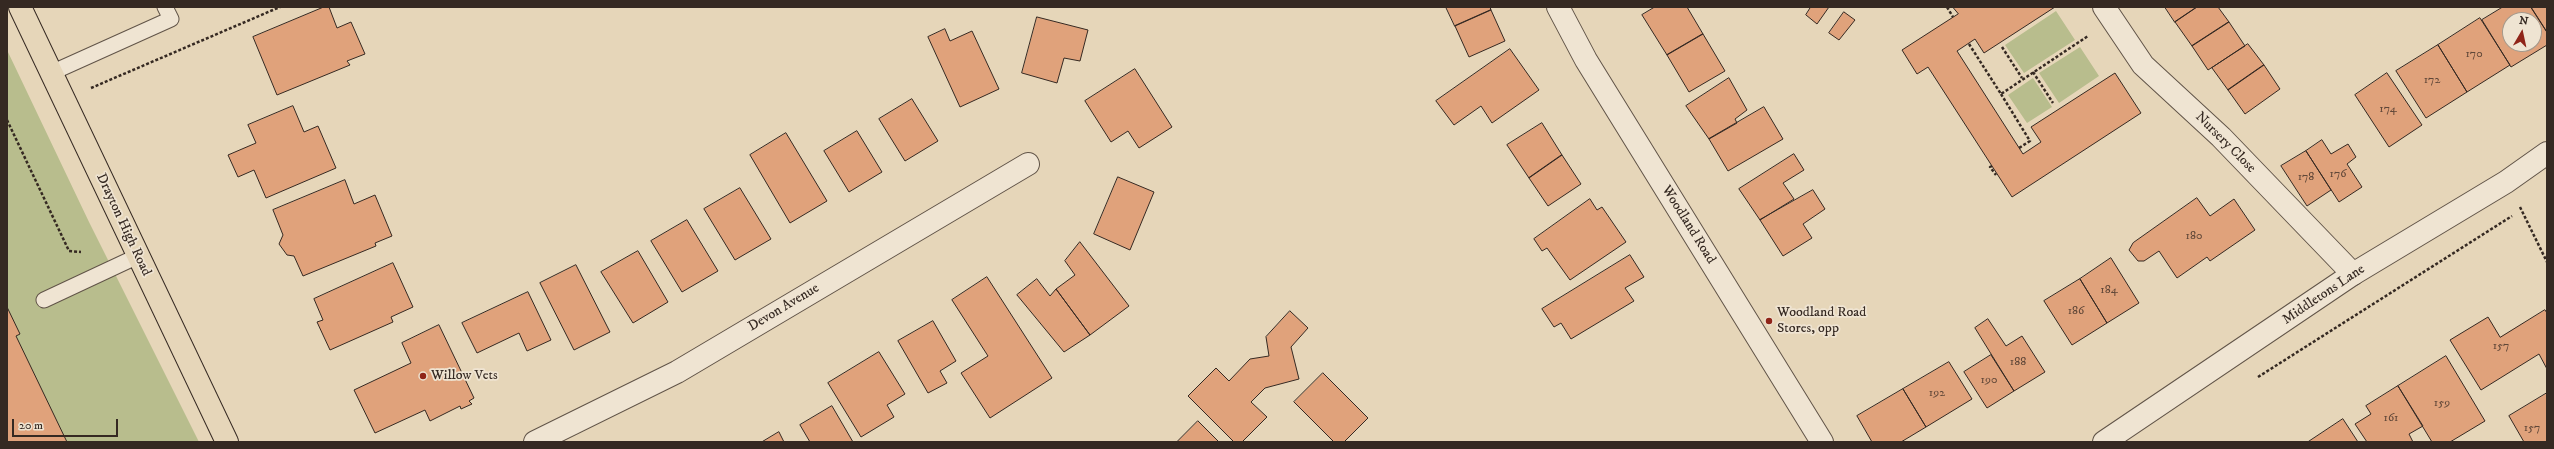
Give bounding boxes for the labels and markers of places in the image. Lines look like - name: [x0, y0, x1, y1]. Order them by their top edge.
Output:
- place label: Woodland Road Stores, opp: [1777, 305, 1866, 338]
- marker: Woodland Road Stores, opp: [1764, 316, 1774, 326]
- place label: Willow Vets: [431, 368, 498, 384]
- marker: Willow Vets: [418, 371, 428, 381]

